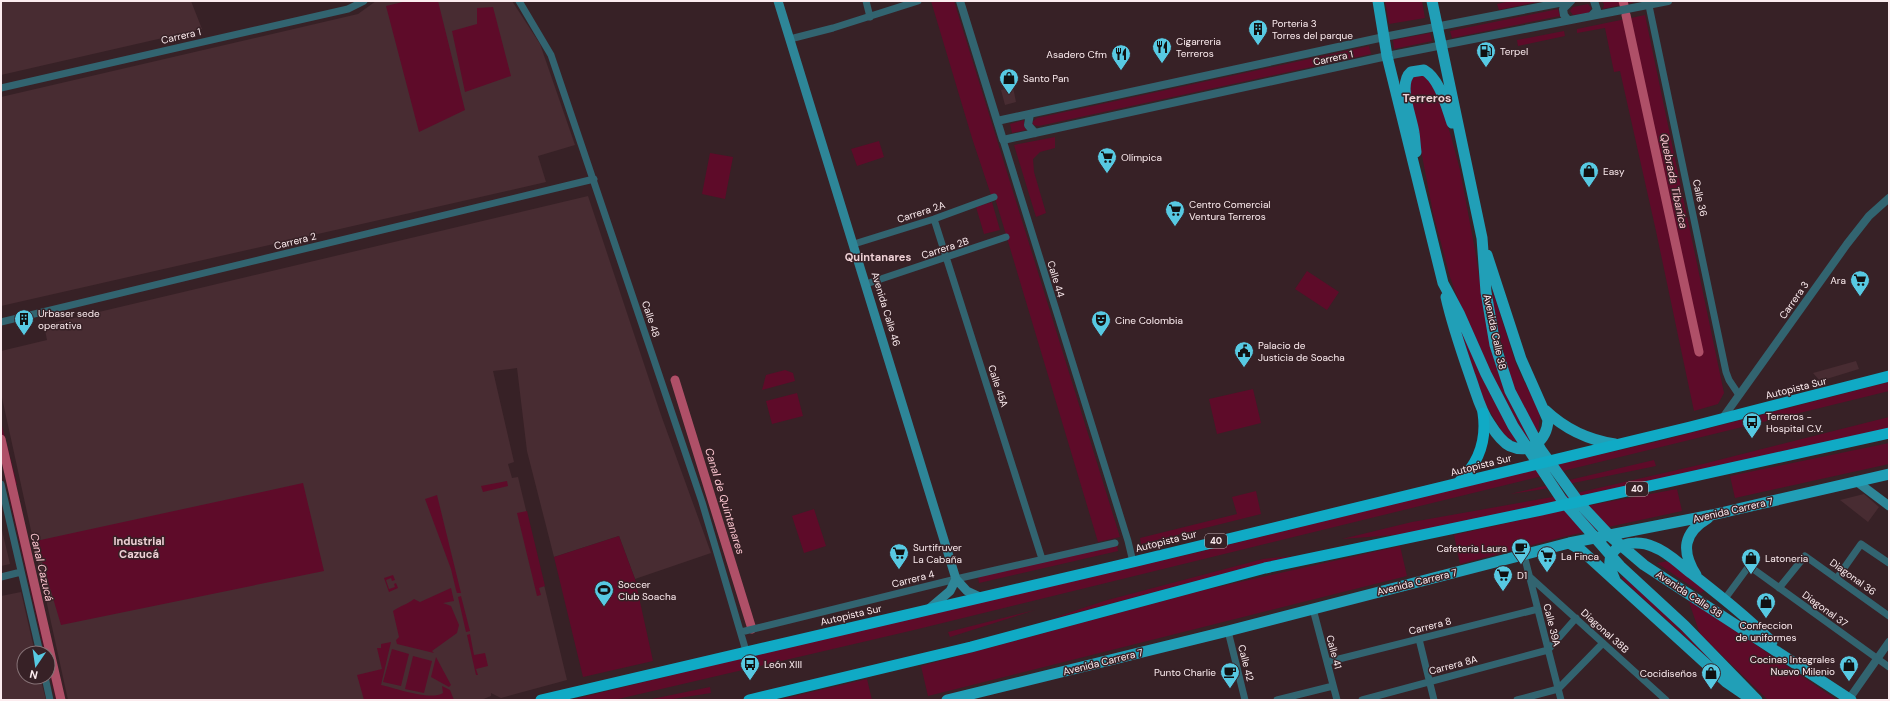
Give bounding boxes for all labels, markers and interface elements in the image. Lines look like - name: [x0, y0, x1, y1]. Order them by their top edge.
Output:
- place label: Porteria 3 Torres del parque: [1272, 17, 1353, 42]
- building icon: Porteria 3 Torres del parque: [1247, 18, 1269, 46]
- street label: Carrera 1: [160, 25, 202, 47]
- place label: Cigarreria Terreros: [1176, 35, 1221, 60]
- restaurant icon: Cigarreria Terreros: [1151, 36, 1173, 64]
- fuel station icon: Terpel: [1475, 40, 1497, 68]
- restaurant icon: Asadero Cfm: [1110, 43, 1132, 71]
- place label: Terpel: [1500, 45, 1528, 58]
- street label: Carrera 1: [1312, 47, 1354, 69]
- place label: Asadero Cfm: [1046, 48, 1107, 61]
- shop icon: Santo Pan: [998, 67, 1020, 95]
- place label: Santo Pan: [1023, 72, 1069, 85]
- district label: Terreros: [1403, 90, 1451, 106]
- water label: Quebrada Tibaníca: [1657, 132, 1691, 230]
- supermarket icon: Olímpica: [1096, 146, 1118, 174]
- place label: Olímpica: [1121, 151, 1162, 164]
- shop icon: Easy: [1578, 160, 1600, 188]
- place label: Easy: [1603, 165, 1625, 178]
- street label: Calle 36: [1690, 178, 1710, 218]
- street label: Carrera 2A: [895, 198, 947, 226]
- place label: Centro Comercial Ventura Terreros: [1189, 198, 1271, 223]
- supermarket icon: Centro Comercial Ventura Terreros: [1164, 199, 1186, 227]
- street label: Carrera 2: [273, 229, 318, 253]
- street label: Carrera 2B: [920, 234, 970, 262]
- district label: Quintanares: [845, 250, 911, 264]
- street label: Calle 44: [1044, 259, 1068, 299]
- supermarket icon: Ara: [1849, 269, 1871, 297]
- street label: Avenida Calle 46: [869, 270, 903, 348]
- place label: Ara: [1830, 274, 1846, 287]
- street label: Carrera 3: [1776, 279, 1812, 321]
- street label: Avenida Calle 38: [1481, 293, 1509, 371]
- street label: Calle 48: [639, 299, 663, 339]
- place label: Urbaser sede operativa: [38, 307, 100, 332]
- building icon: Urbaser sede operativa: [13, 308, 35, 336]
- theatre icon: Cine Colombia: [1090, 309, 1112, 337]
- place label: Cine Colombia: [1115, 314, 1183, 327]
- place label: Palacio de Justicia de Soacha: [1258, 339, 1345, 364]
- public building icon: Palacio de Justicia de Soacha: [1233, 340, 1255, 368]
- street label: Calle 45A: [985, 363, 1011, 409]
- street label: Autopista Sur: [1764, 374, 1828, 402]
- place label: Terreros - Hospital C.V.: [1766, 410, 1823, 435]
- bus stop icon: Terreros - Hospital C.V.: [1741, 411, 1763, 439]
- water label: Canal de Quintanares: [702, 446, 748, 556]
- street label: Autopista Sur: [1449, 451, 1513, 479]
- road number: 40: [1626, 482, 1648, 496]
- street label: Avenida Carrera 7: [1692, 494, 1774, 526]
- street label: Autopista Sur: [1134, 527, 1198, 555]
- water label: Canal Cazucá: [27, 531, 57, 603]
- district label: Industrial Cazucá: [113, 534, 165, 561]
- road number: 40: [1205, 534, 1227, 548]
- cafe icon: Cafeteria Laura: [1510, 537, 1532, 565]
- place label: Surtifruver La Cabaña: [913, 541, 962, 566]
- supermarket icon: Surtifruver La Cabaña: [888, 542, 910, 570]
- place label: Cafeteria Laura: [1436, 542, 1507, 555]
- supermarket icon: La Finca: [1536, 545, 1558, 573]
- shop icon: Latoneria: [1740, 547, 1762, 575]
- place label: La Finca: [1561, 550, 1599, 563]
- place label: Latoneria: [1765, 552, 1808, 565]
- street label: Diagonal 36: [1827, 556, 1879, 598]
- supermarket icon: D1: [1492, 564, 1514, 592]
- street label: Avenida Carrera 7: [1376, 566, 1458, 598]
- street label: Carrera 4: [890, 567, 936, 591]
- street label: Avenida Calle 38: [1653, 568, 1725, 620]
- place label: D1: [1517, 569, 1527, 582]
- place label: Soccer Club Soacha: [618, 578, 676, 603]
- sports icon: Soccer Club Soacha: [593, 579, 615, 607]
- street label: Diagonal 37: [1800, 588, 1850, 630]
- shop icon: Confeccion de uniformes: [1755, 591, 1777, 619]
- street label: Autopista Sur: [819, 602, 883, 628]
- street label: Calle 39A: [1540, 602, 1564, 648]
- street label: Diagonal 38B: [1578, 606, 1632, 656]
- street label: Carrera 8: [1407, 614, 1453, 638]
- place label: Confeccion de uniformes: [1736, 619, 1796, 644]
- street label: Calle 41: [1323, 634, 1345, 670]
- street label: Calle 42: [1235, 643, 1257, 683]
- north arrow: [16, 645, 56, 685]
- street label: Avenida Carrera 7: [1062, 646, 1144, 678]
- street label: Carrera 8A: [1427, 652, 1479, 678]
- bus stop icon: León XIII: [739, 653, 761, 681]
- place label: Cocinas Integrales Nuevo Milenio: [1750, 653, 1835, 678]
- shop icon: Cocinas Integrales Nuevo Milenio: [1838, 654, 1860, 682]
- place label: León XIII: [764, 658, 802, 671]
- cafe icon: Punto Charlie: [1219, 661, 1241, 689]
- shop icon: Cocidiseños: [1700, 662, 1722, 690]
- place label: Punto Charlie: [1154, 666, 1216, 679]
- text: N: [28, 667, 39, 682]
- place label: Cocidiseños: [1640, 667, 1697, 680]

